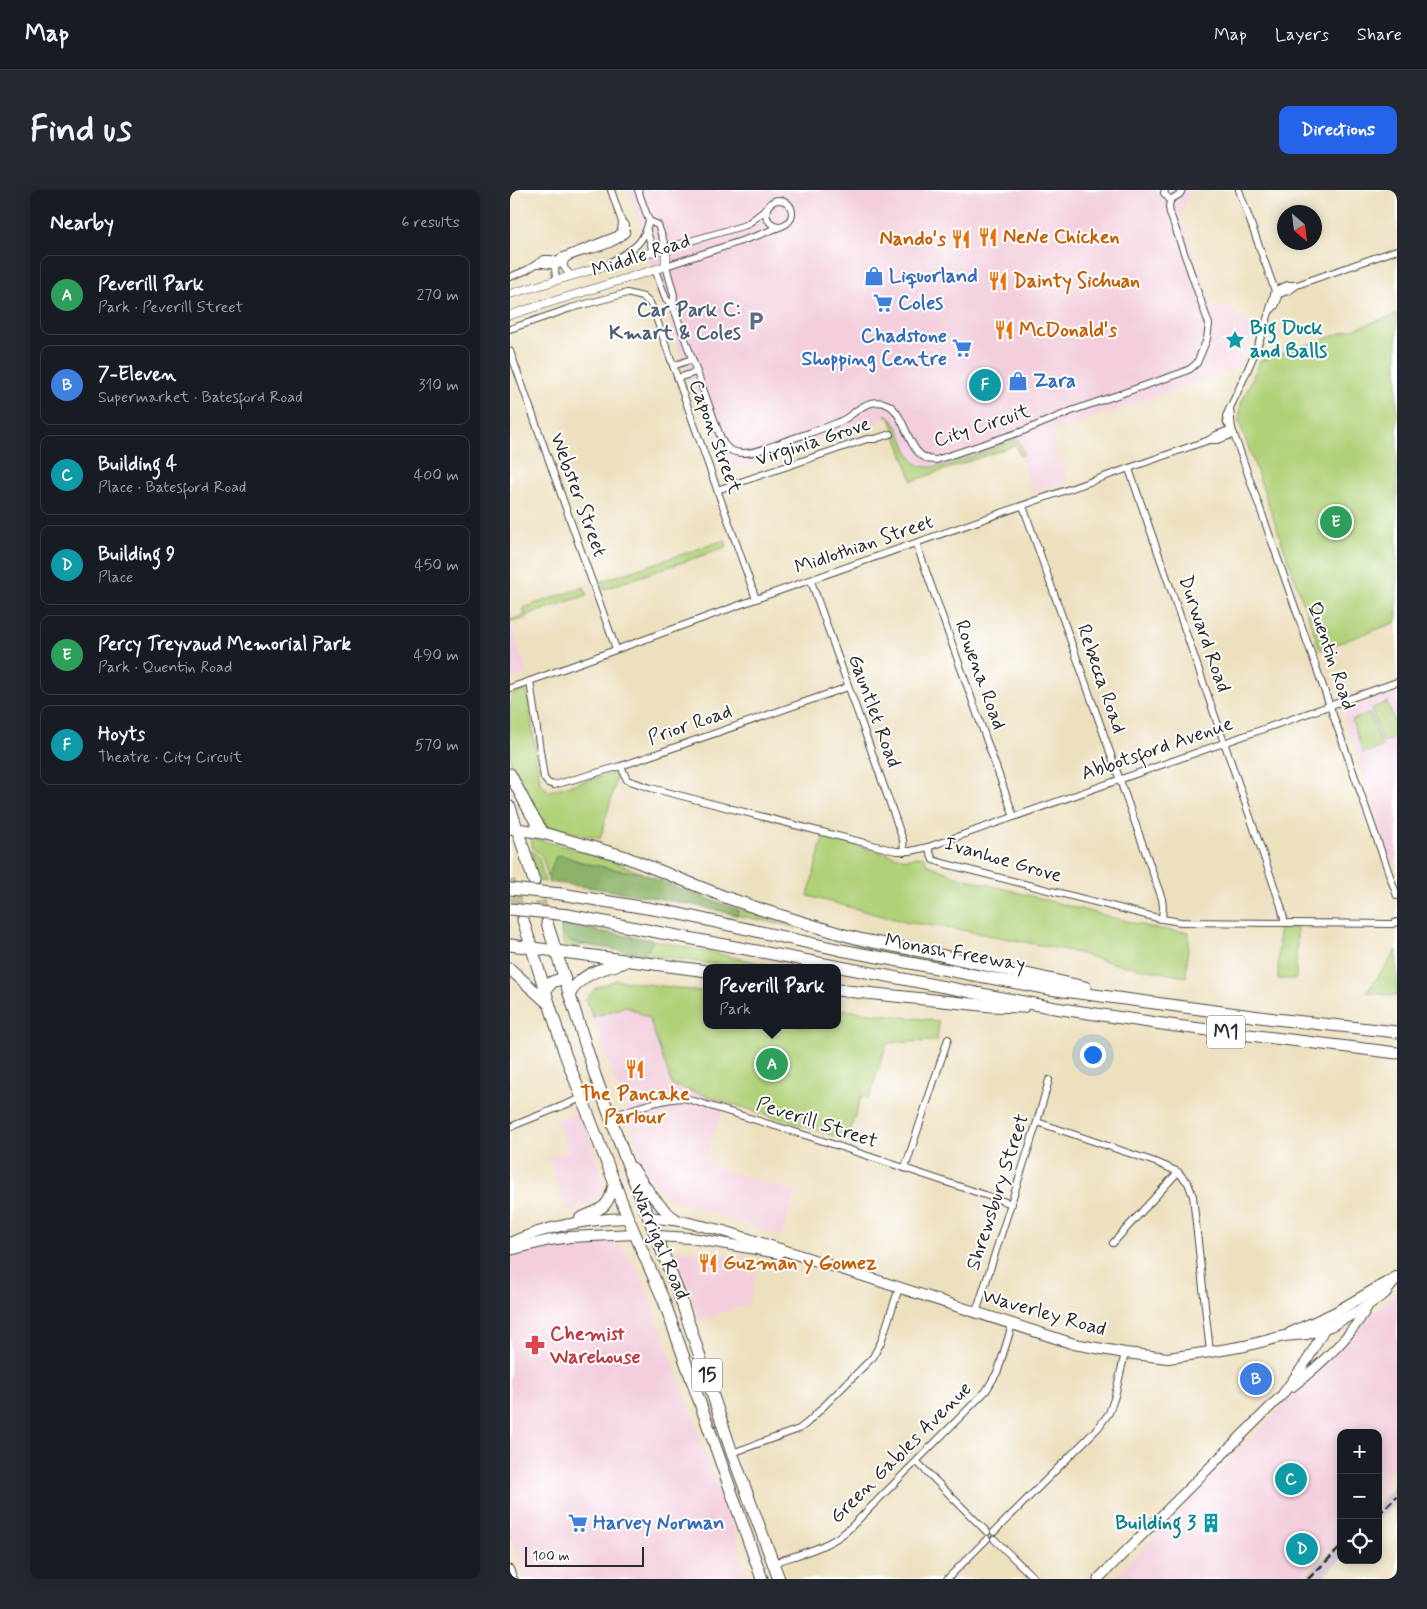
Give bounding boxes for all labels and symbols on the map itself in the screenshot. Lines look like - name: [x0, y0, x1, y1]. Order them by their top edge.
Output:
- north arrow: [1277, 205, 1322, 250]
- place label: NeNe Chicken: [1003, 224, 1120, 251]
- place label: Nando's: [879, 226, 946, 253]
- restaurant icon: NeNe Chicken: [977, 226, 999, 248]
- street label: Middle Road: [588, 227, 694, 285]
- restaurant icon: Nando's: [950, 228, 972, 250]
- place label: Liquorland: [889, 263, 978, 290]
- shop icon: Liquorland: [863, 265, 885, 287]
- place label: Dainty Sichuan: [1013, 268, 1140, 295]
- restaurant icon: Dainty Sichuan: [987, 270, 1009, 292]
- place label: Coles: [898, 290, 943, 317]
- supermarket icon: Coles: [872, 292, 894, 314]
- place label: Car Park C: Kmart & Coles: [609, 297, 741, 347]
- parking icon: Car Park C: Kmart & Coles: [745, 310, 767, 332]
- place label: Big Duck and Balls: [1250, 315, 1327, 365]
- place label: McDonald's: [1019, 317, 1117, 344]
- restaurant icon: McDonald's: [993, 319, 1015, 341]
- place label: Chadstone Shopping Centre: [802, 323, 947, 373]
- place icon: Big Duck and Balls: [1224, 329, 1246, 351]
- supermarket icon: Chadstone Shopping Centre: [951, 337, 973, 359]
- pin: F: [969, 366, 1001, 404]
- place label: Zara: [1033, 368, 1076, 395]
- shop icon: Zara: [1007, 370, 1029, 392]
- street label: Capon Street: [682, 376, 748, 498]
- street label: City Circuit: [930, 398, 1034, 454]
- street label: Virginia Grove: [752, 411, 874, 474]
- street label: Webster Street: [543, 429, 613, 561]
- pin: E: [1320, 503, 1352, 541]
- street label: Midlothian Street: [791, 509, 937, 581]
- street label: Durward Road: [1171, 572, 1237, 696]
- street label: Quentin Road: [1300, 598, 1362, 714]
- street label: Rowena Road: [948, 616, 1012, 734]
- street label: Rebecca Road: [1070, 621, 1132, 737]
- street label: Gauntlet Road: [841, 651, 907, 771]
- street label: Prior Road: [644, 698, 736, 752]
- street label: Abbotsford Avenue: [1077, 710, 1237, 790]
- street label: Ivanhoe Grove: [941, 830, 1065, 890]
- street label: Monash Freeway: [883, 927, 1027, 979]
- road number: M1: [1207, 1016, 1245, 1049]
- your location: [1080, 1042, 1106, 1068]
- pin: A: [756, 1045, 788, 1083]
- restaurant icon: The Pancake Parlour: [624, 1058, 646, 1080]
- place label: The Pancake Parlour: [580, 1081, 690, 1131]
- street label: Peverill Street: [753, 1091, 881, 1155]
- street label: Shrewsbury Street: [960, 1110, 1036, 1274]
- street label: Warrigal Road: [623, 1180, 695, 1304]
- place label: Guzman y Gomez: [723, 1250, 877, 1277]
- restaurant icon: Guzman y Gomez: [697, 1252, 719, 1274]
- street label: Waverley Road: [979, 1282, 1109, 1344]
- place label: Chemist Warehouse: [549, 1321, 640, 1371]
- pharmacy icon: Chemist Warehouse: [524, 1334, 546, 1356]
- road number: 15: [692, 1358, 722, 1392]
- pin: B: [1240, 1360, 1272, 1398]
- street label: Green Gables Avenue: [824, 1376, 978, 1530]
- pin: C: [1275, 1460, 1307, 1498]
- place label: Harvey Norman: [593, 1510, 725, 1537]
- place label: Building 3: [1115, 1510, 1197, 1539]
- supermarket icon: Harvey Norman: [567, 1512, 589, 1534]
- building icon: Building 3: [1200, 1512, 1222, 1534]
- pin: D: [1286, 1530, 1318, 1568]
- scale bar: [525, 1544, 644, 1567]

